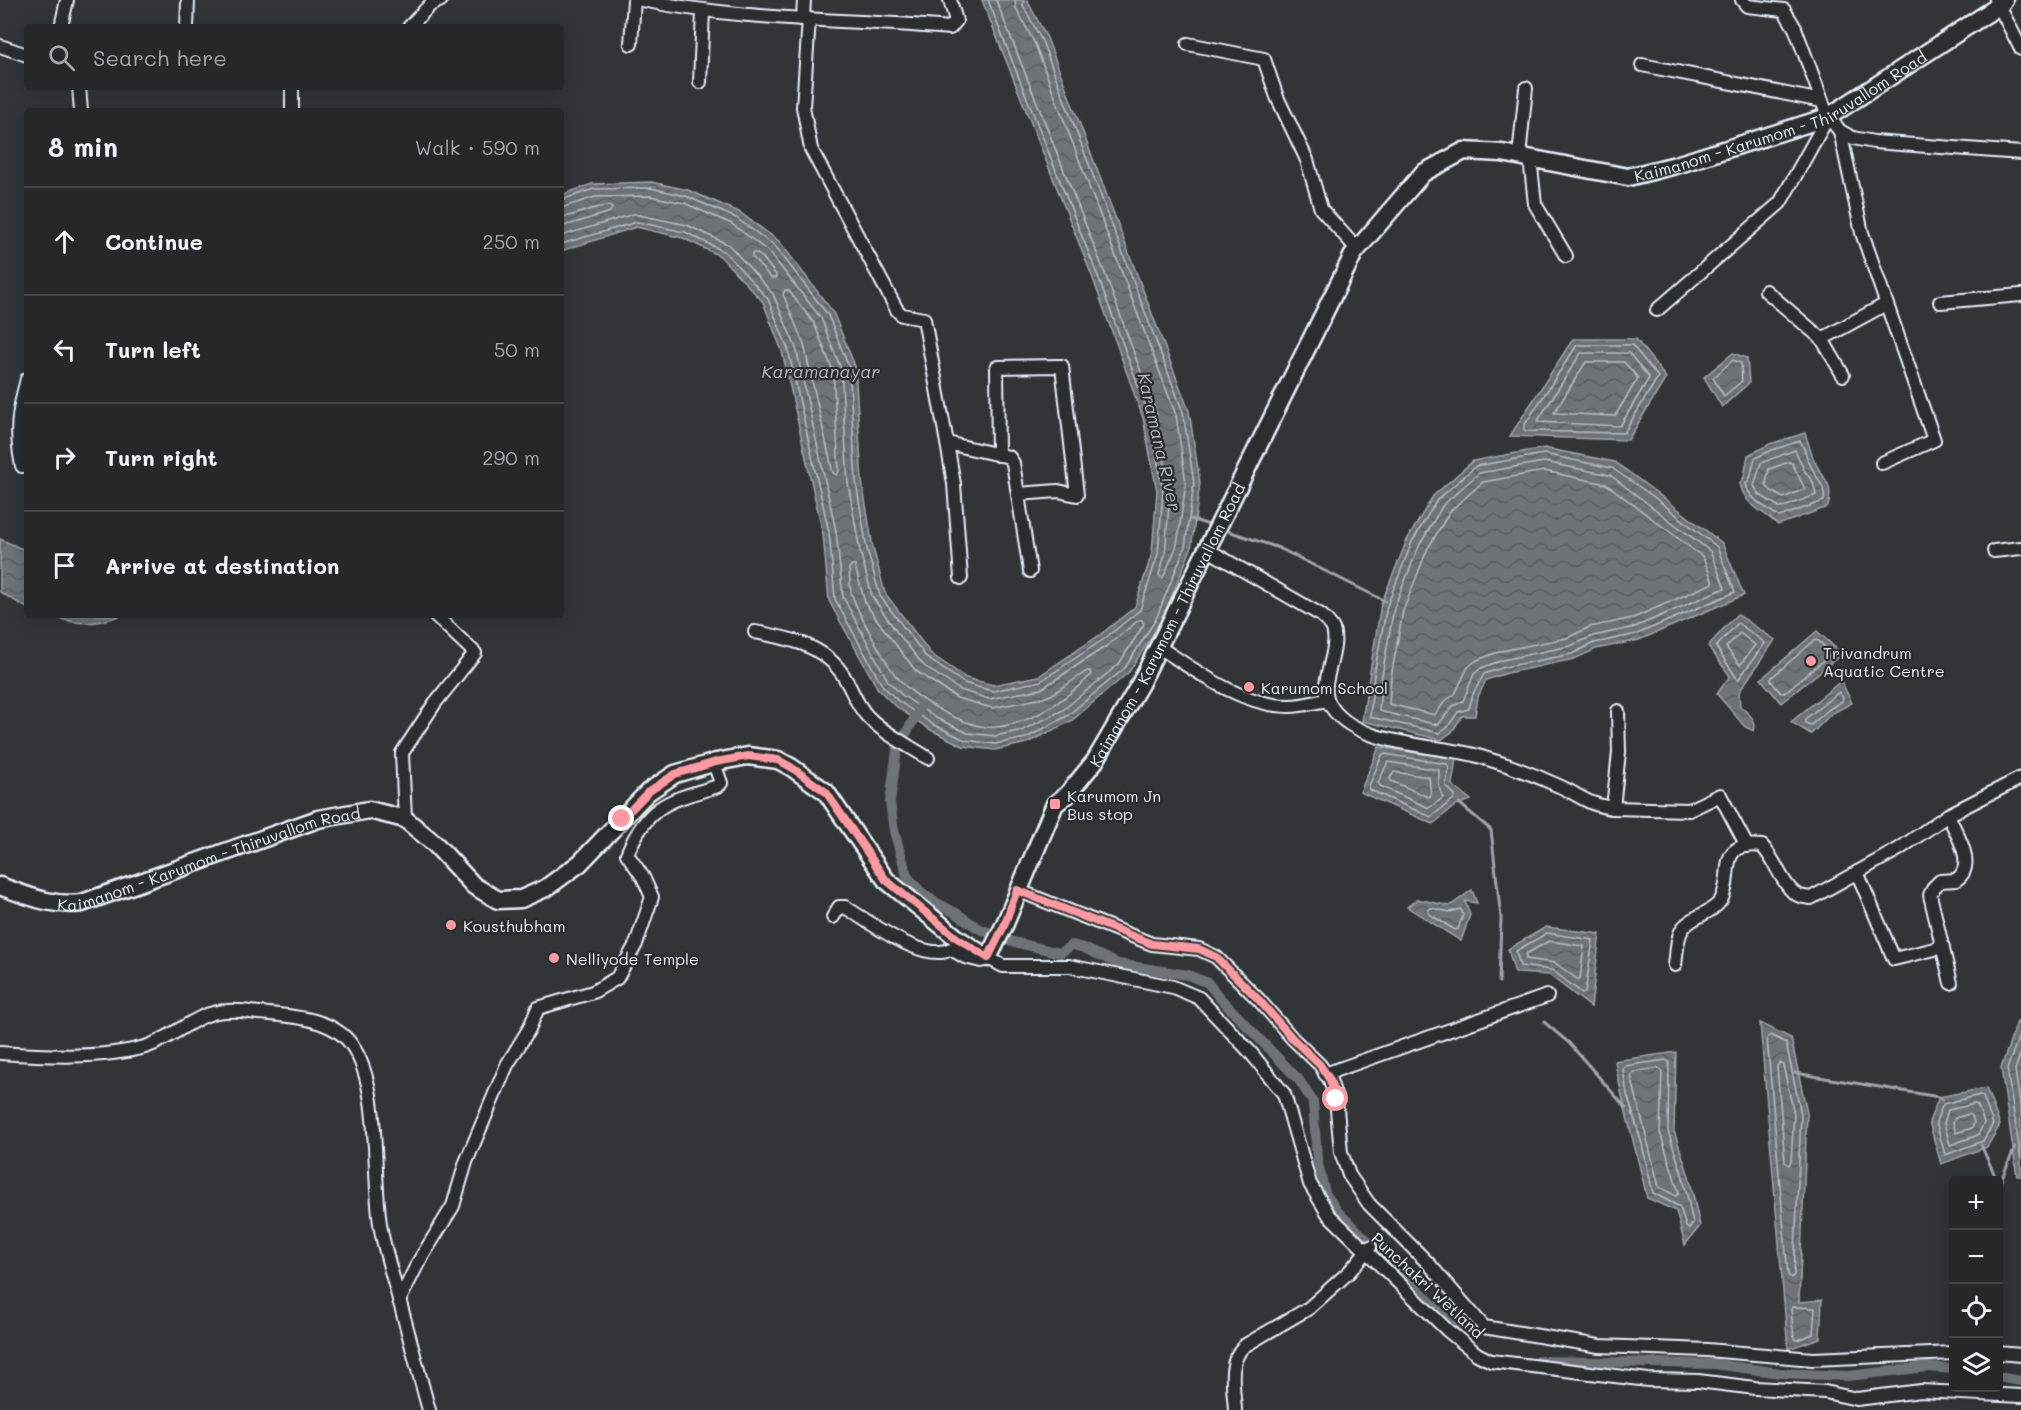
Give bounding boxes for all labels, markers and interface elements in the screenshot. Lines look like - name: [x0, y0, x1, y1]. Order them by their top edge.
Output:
- search box: [24, 24, 564, 90]
- icon: search: [45, 41, 78, 74]
- text: Search here: [93, 43, 227, 72]
- street label: Kaimanom - Karumom - Thiruvallom Road: [1632, 45, 1930, 186]
- text: 8 min: [48, 130, 118, 164]
- text: Walk · 590 m: [415, 134, 540, 160]
- icon: ahead: [48, 225, 81, 258]
- text: Continue: [105, 227, 203, 256]
- text: 250 m: [483, 228, 540, 254]
- icon: left: [48, 333, 81, 366]
- text: Turn left: [105, 335, 201, 364]
- text: 50 m: [494, 336, 540, 362]
- water label: Karamanayar: [762, 359, 880, 383]
- water label: Karamana River: [1132, 370, 1188, 514]
- icon: right: [48, 441, 81, 474]
- text: Turn right: [105, 443, 217, 472]
- text: 290 m: [482, 444, 540, 470]
- street label: Kaimanom - Karumom - Thiruvallom Road: [1084, 479, 1249, 770]
- icon: arrive: [48, 549, 81, 582]
- text: Arrive at destination: [105, 551, 340, 580]
- place label: Trivandrum Aquatic Centre: [1823, 642, 1945, 681]
- marker: Trivandrum Aquatic Centre: [1804, 654, 1818, 668]
- place label: Karumom School: [1261, 677, 1388, 698]
- marker: Karumom School: [1242, 680, 1256, 694]
- place label: Karumom Jn Bus stop: [1067, 785, 1161, 824]
- marker: Karumom Jn Bus stop: [1048, 797, 1062, 811]
- street label: Kaimanom - Karumom - Thiruvallom Road: [57, 801, 362, 914]
- route end: [608, 805, 634, 831]
- place label: Kousthubham: [463, 915, 565, 936]
- marker: Kousthubham: [444, 918, 458, 932]
- place label: Nelliyode Temple: [566, 948, 699, 969]
- marker: Nelliyode Temple: [547, 951, 561, 965]
- route start: [1322, 1085, 1348, 1111]
- map controls: [1949, 1176, 2003, 1392]
- button: +: [1949, 1176, 2003, 1230]
- street label: Punchakri Wetland: [1367, 1227, 1489, 1343]
- button: −: [1949, 1230, 2003, 1284]
- button: locate: [1949, 1284, 2003, 1338]
- button: layers: [1949, 1338, 2003, 1392]

